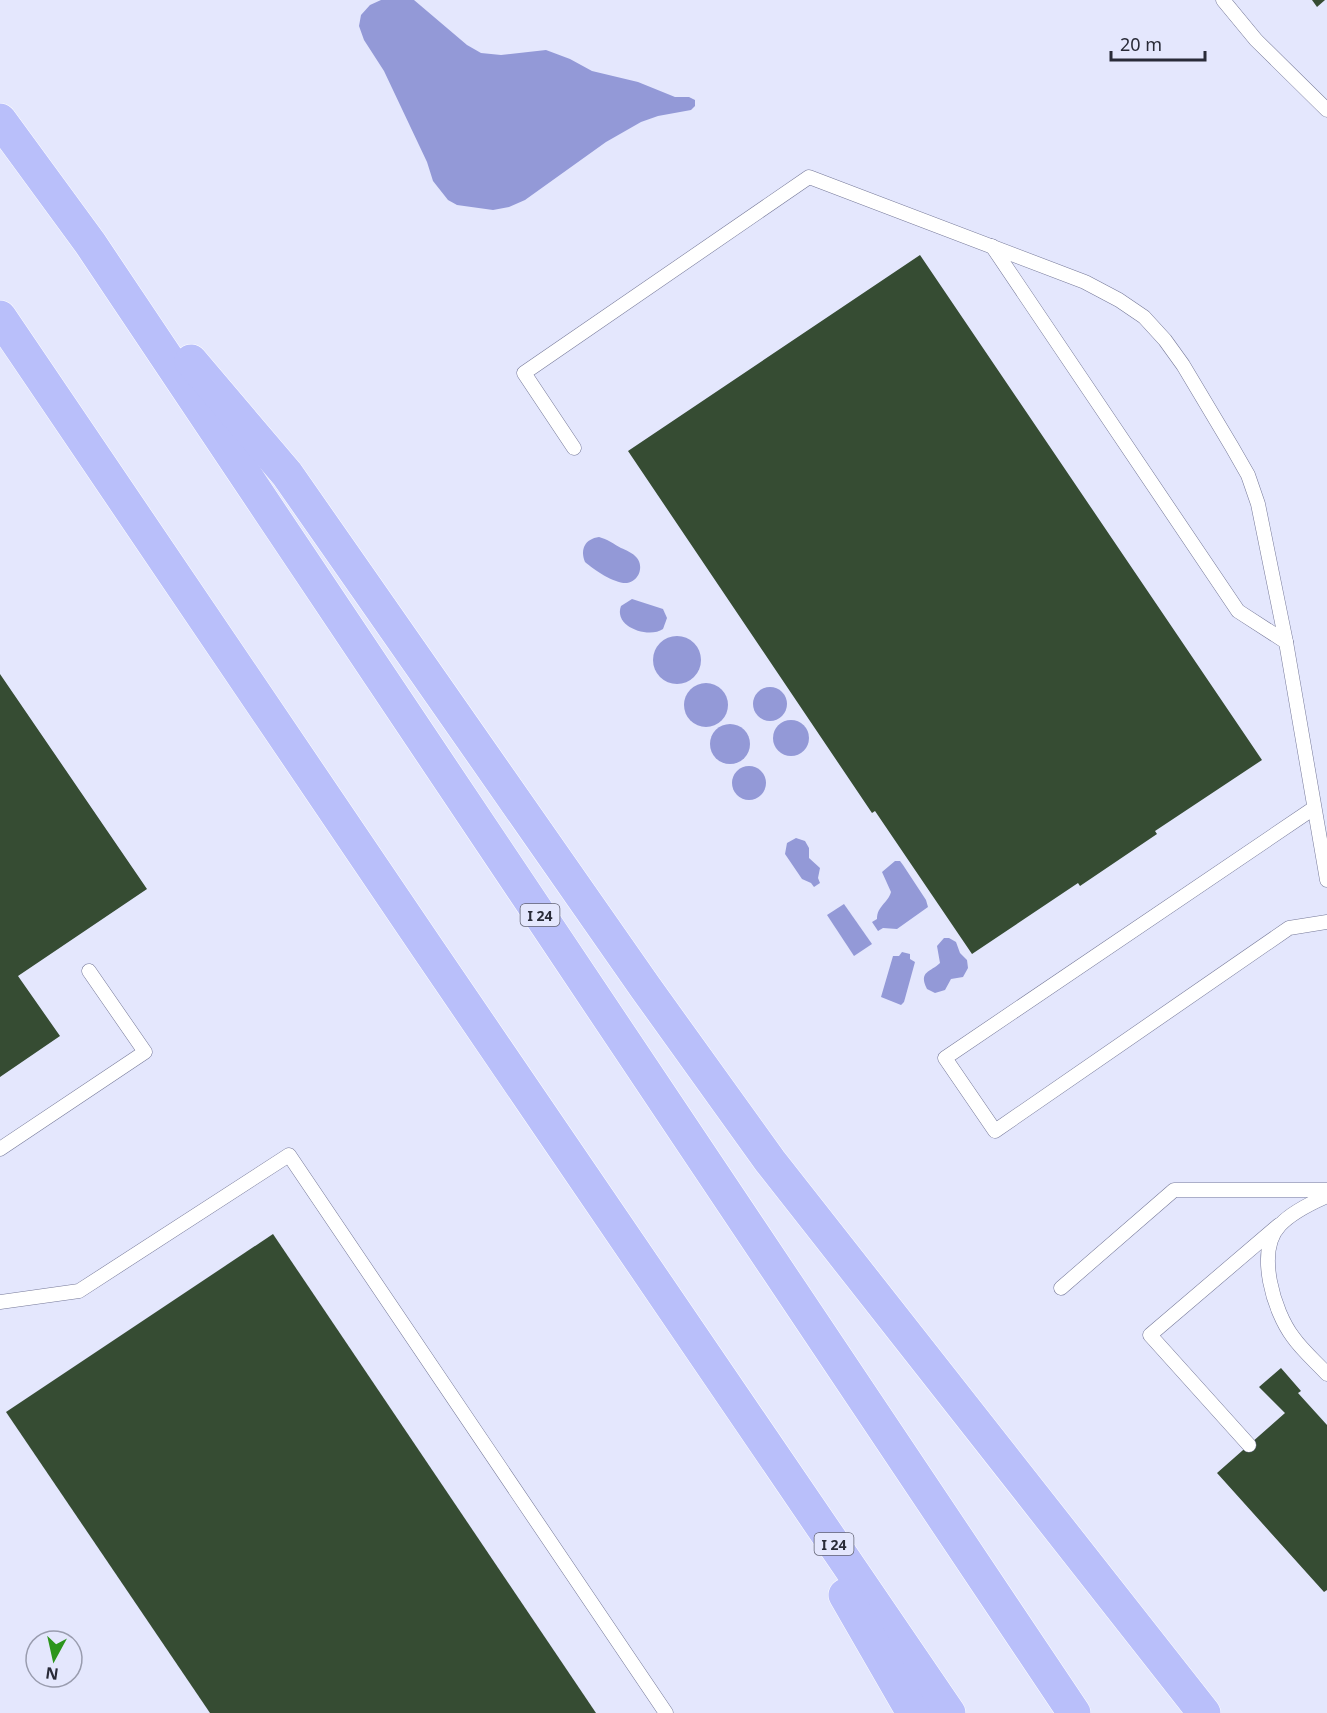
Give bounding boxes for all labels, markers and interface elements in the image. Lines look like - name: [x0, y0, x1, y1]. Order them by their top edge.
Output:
- scale bar: [1111, 24, 1206, 62]
- text: 20 m: [1120, 32, 1162, 56]
- road number: I 24: [520, 904, 560, 926]
- road number: I 24: [814, 1533, 854, 1555]
- north arrow: [24, 1629, 84, 1689]
- text: N: [44, 1662, 60, 1686]

